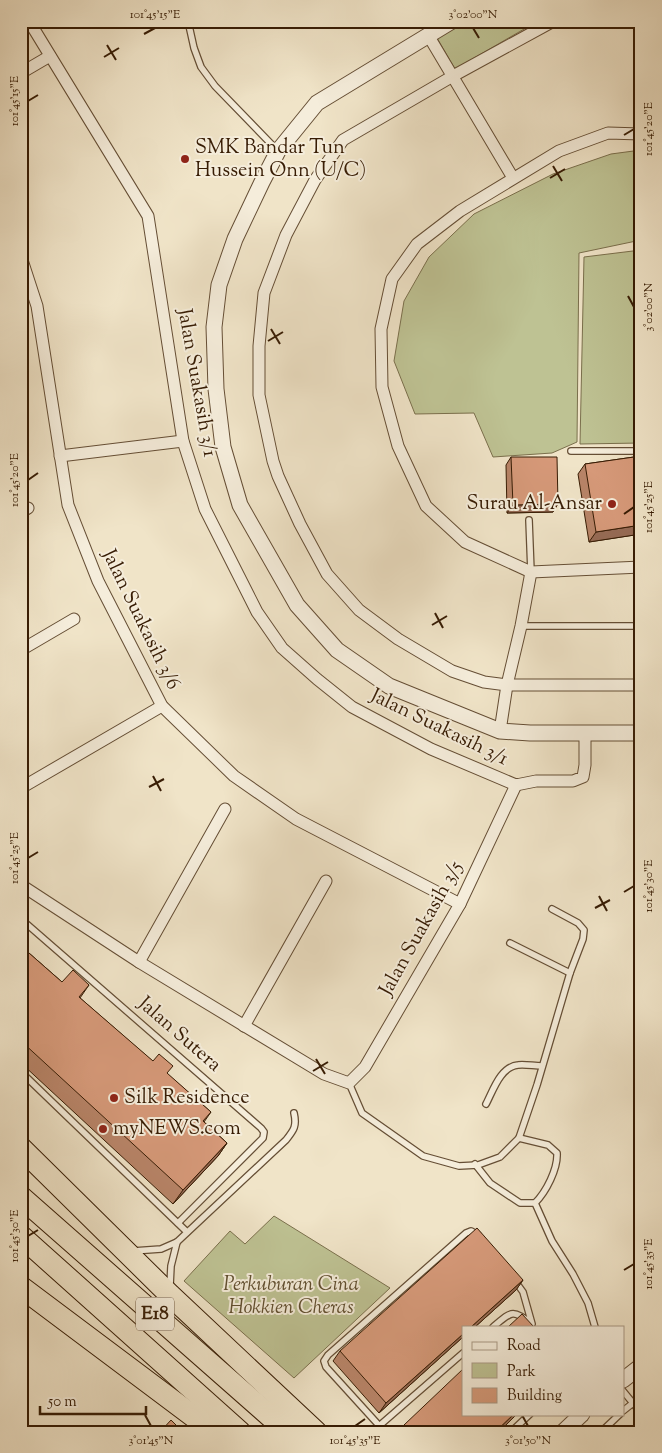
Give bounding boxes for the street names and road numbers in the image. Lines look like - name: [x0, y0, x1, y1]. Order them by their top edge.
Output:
- street label: Jalan Suakasih 3/1: [169, 306, 223, 460]
- street label: Jalan Suakasih 3/6: [93, 544, 187, 695]
- street label: Jalan Suakasih 3/1: [364, 682, 513, 774]
- street label: Jalan Suakasih 3/5: [372, 856, 471, 1003]
- street label: Jalan Sutera: [130, 990, 227, 1079]
- road number: E18: [136, 1298, 174, 1330]

